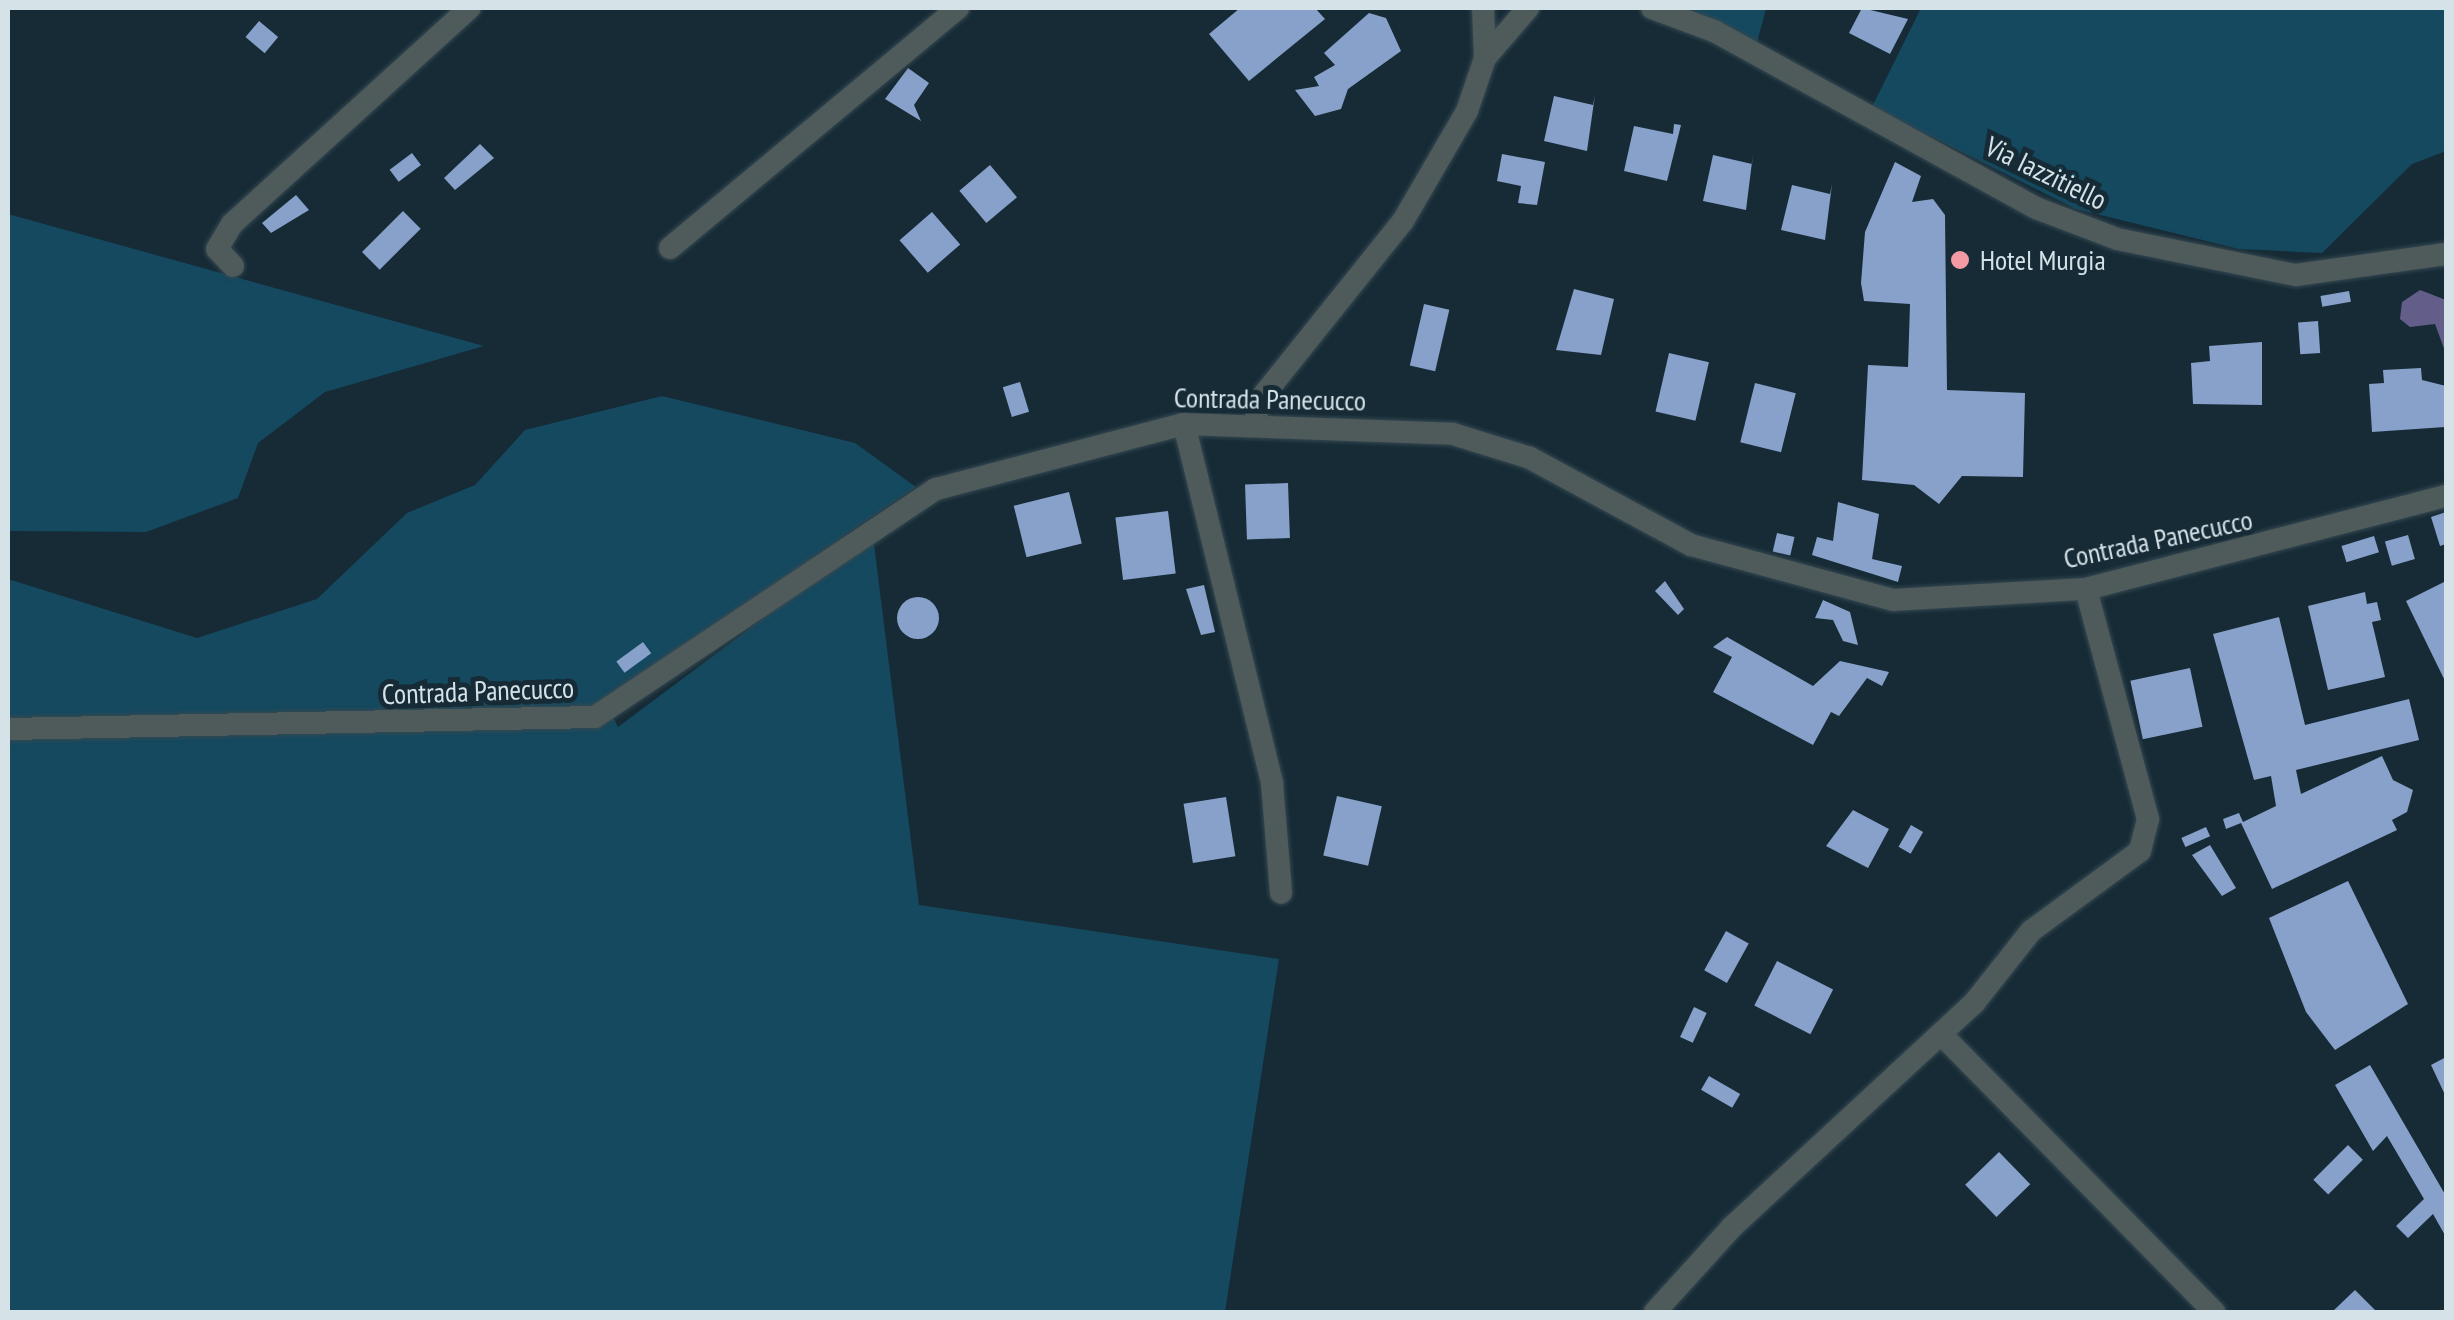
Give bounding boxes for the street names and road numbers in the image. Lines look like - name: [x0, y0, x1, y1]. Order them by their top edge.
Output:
- street label: Via Iazzitiello: [1980, 129, 2112, 217]
- street label: Contrada Panecucco: [1174, 381, 1366, 417]
- street label: Contrada Panecucco: [2061, 503, 2255, 575]
- street label: Contrada Panecucco: [381, 671, 575, 711]

